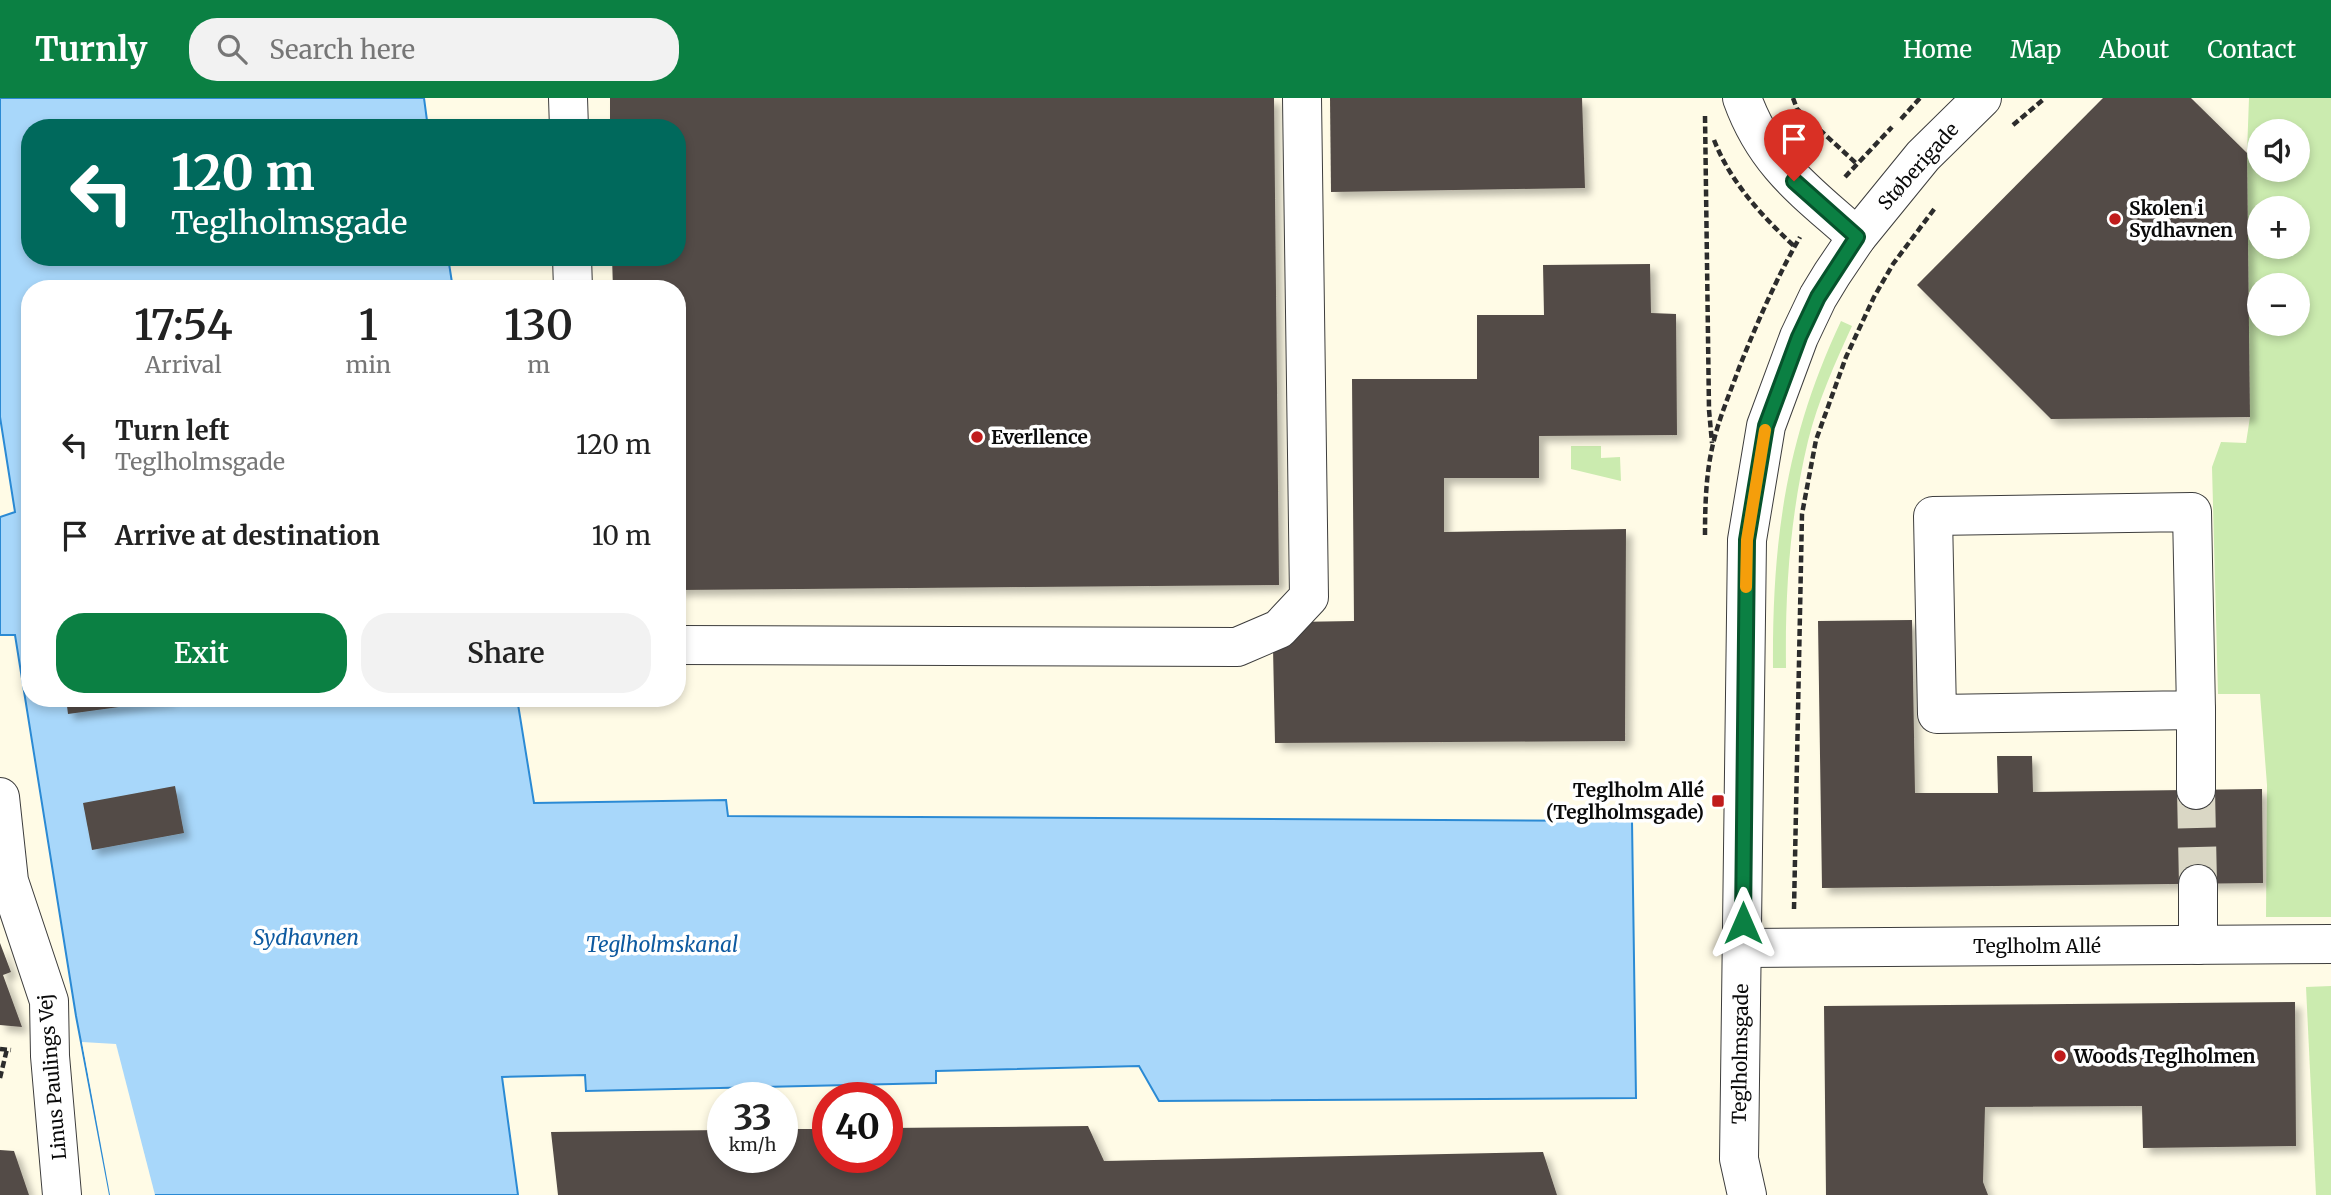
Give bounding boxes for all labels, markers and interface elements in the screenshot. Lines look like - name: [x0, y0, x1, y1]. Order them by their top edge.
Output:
- search box: [189, 18, 679, 81]
- text: Turnly: [35, 29, 147, 70]
- icon: search: [213, 30, 251, 68]
- text: Search here: [269, 33, 415, 66]
- text: Home: [1903, 34, 1972, 65]
- text: Map: [2010, 34, 2061, 65]
- text: About: [2099, 34, 2169, 65]
- text: Contact: [2207, 34, 2296, 65]
- pin: [1764, 109, 1824, 181]
- street label: Støberigade: [1873, 117, 1963, 214]
- map controls: [2247, 119, 2310, 336]
- button: sound: [2247, 119, 2310, 182]
- icon: arrive: [1775, 120, 1813, 158]
- text: 120 m: [171, 142, 315, 203]
- icon: left: [56, 147, 147, 238]
- place label: Skolen i Sydhavnen: [2129, 196, 2233, 242]
- button: +: [2247, 196, 2310, 259]
- text: Teglholmsgade: [171, 203, 408, 243]
- marker: Skolen i Sydhavnen: [2107, 211, 2123, 227]
- button: −: [2247, 273, 2310, 336]
- text: 17:54: [134, 299, 233, 351]
- text: 1: [359, 299, 378, 351]
- text: 130: [504, 299, 573, 351]
- text: Arrival: [145, 350, 222, 379]
- text: min: [346, 350, 391, 379]
- text: m: [527, 350, 550, 379]
- text: Turn left: [115, 414, 229, 447]
- place label: Everllence: [991, 425, 1088, 449]
- icon: left: [56, 426, 94, 464]
- text: 120 m: [576, 428, 651, 461]
- marker: Everllence: [969, 429, 985, 445]
- text: Teglholmsgade: [115, 447, 285, 476]
- icon: arrive: [56, 517, 94, 555]
- text: Arrive at destination: [115, 519, 380, 552]
- text: 10 m: [592, 519, 651, 552]
- button: Exit: [56, 613, 347, 693]
- button: Share: [361, 613, 651, 693]
- place label: Teglholm Allé (Teglholmsgade): [1546, 778, 1704, 824]
- marker: Teglholm Allé (Teglholmsgade): [1710, 793, 1726, 809]
- position arrow: [1706, 886, 1780, 960]
- water label: Sydhavnen: [253, 924, 359, 951]
- water label: Teglholmskanal: [586, 931, 738, 958]
- street label: Teglholm Allé: [1973, 934, 2101, 958]
- street label: Teglholmsgade: [1727, 983, 1753, 1124]
- street label: Linus Paulings Vej: [33, 993, 71, 1161]
- place label: Woods Teglholmen: [2073, 1044, 2256, 1068]
- marker: Woods Teglholmen: [2052, 1048, 2068, 1064]
- speed limit sign: 40: [812, 1082, 903, 1173]
- text: 33: [733, 1096, 772, 1140]
- text: km/h: [729, 1133, 776, 1156]

